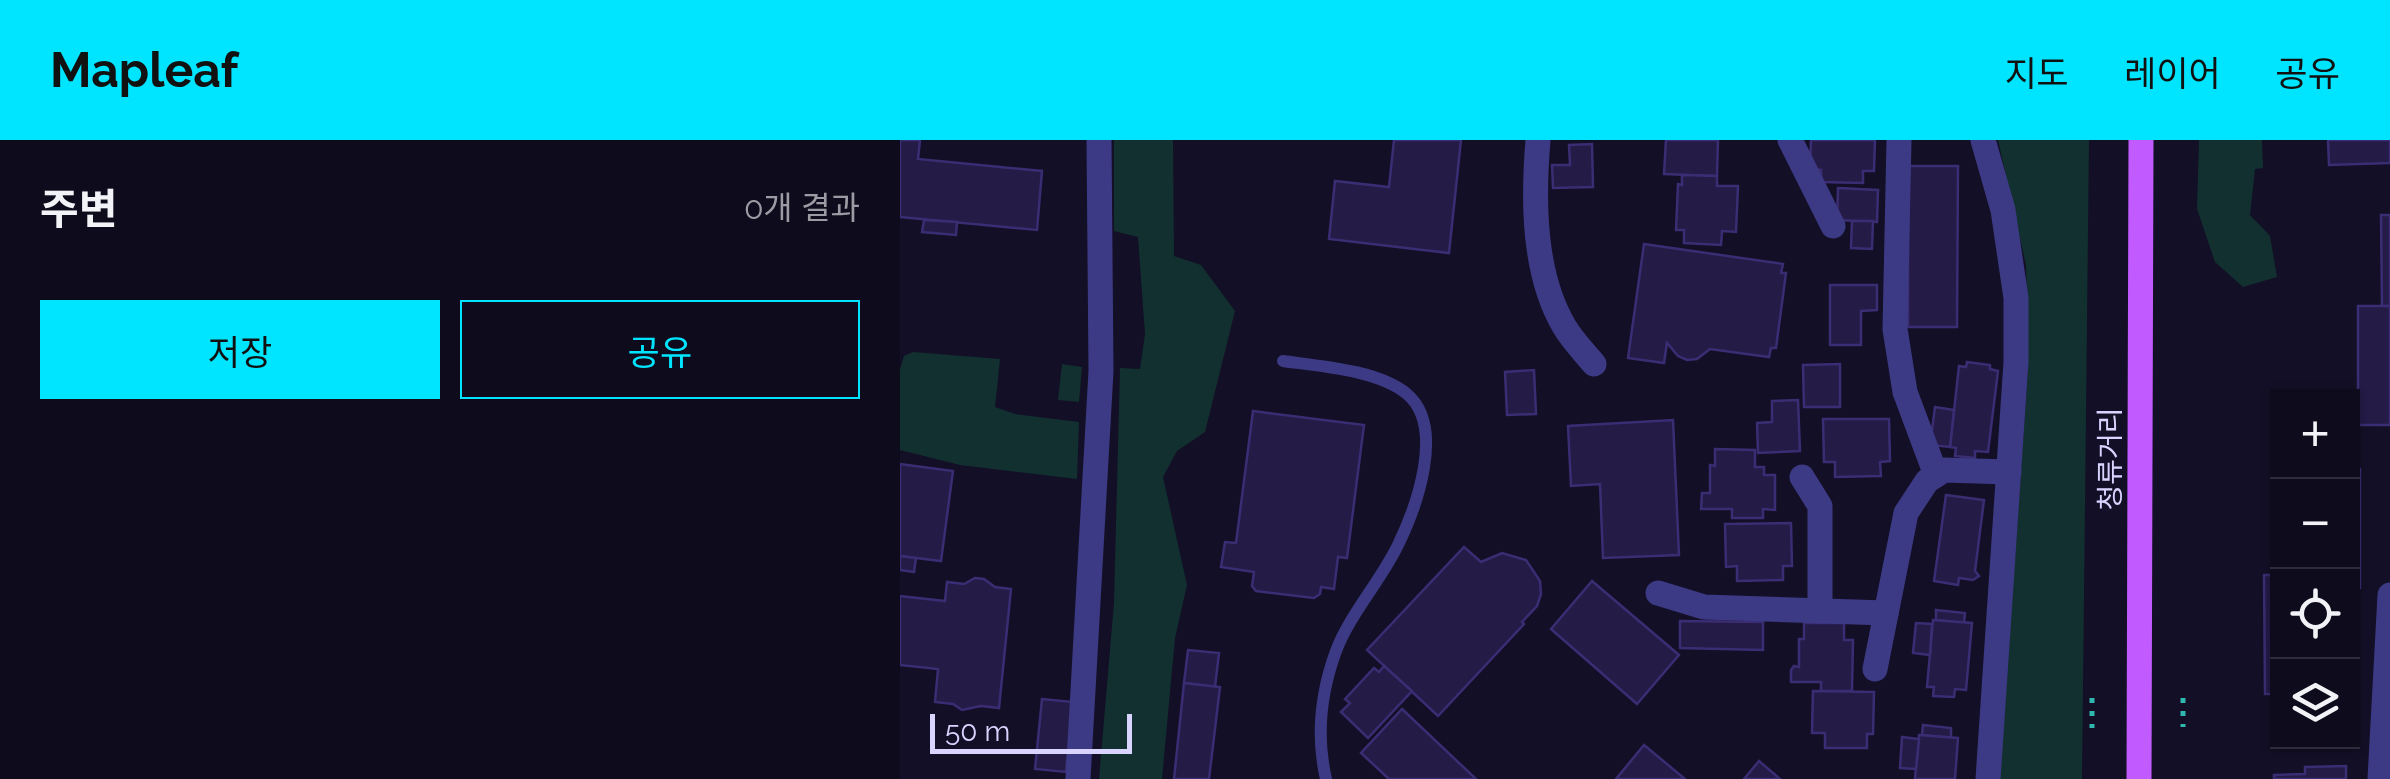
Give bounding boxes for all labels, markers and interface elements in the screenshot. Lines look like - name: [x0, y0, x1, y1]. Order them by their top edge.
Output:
- text: Mapleaf: [50, 42, 238, 98]
- text: 지도: [2005, 53, 2069, 94]
- text: 레이어: [2124, 53, 2221, 94]
- text: 공유: [2276, 53, 2340, 94]
- text: 주변: [40, 185, 117, 234]
- text: 0개 결과: [744, 189, 860, 226]
- button: 저장: [40, 300, 440, 399]
- button: 공유: [460, 300, 860, 399]
- map controls: [2270, 389, 2360, 749]
- button: +: [2270, 389, 2360, 479]
- street label: 청류거리: [2094, 407, 2127, 511]
- button: −: [2270, 479, 2360, 569]
- button: locate: [2270, 569, 2360, 659]
- button: layers: [2270, 659, 2360, 749]
- scale bar: [930, 709, 1132, 754]
- text: 50 m: [945, 715, 1010, 748]

